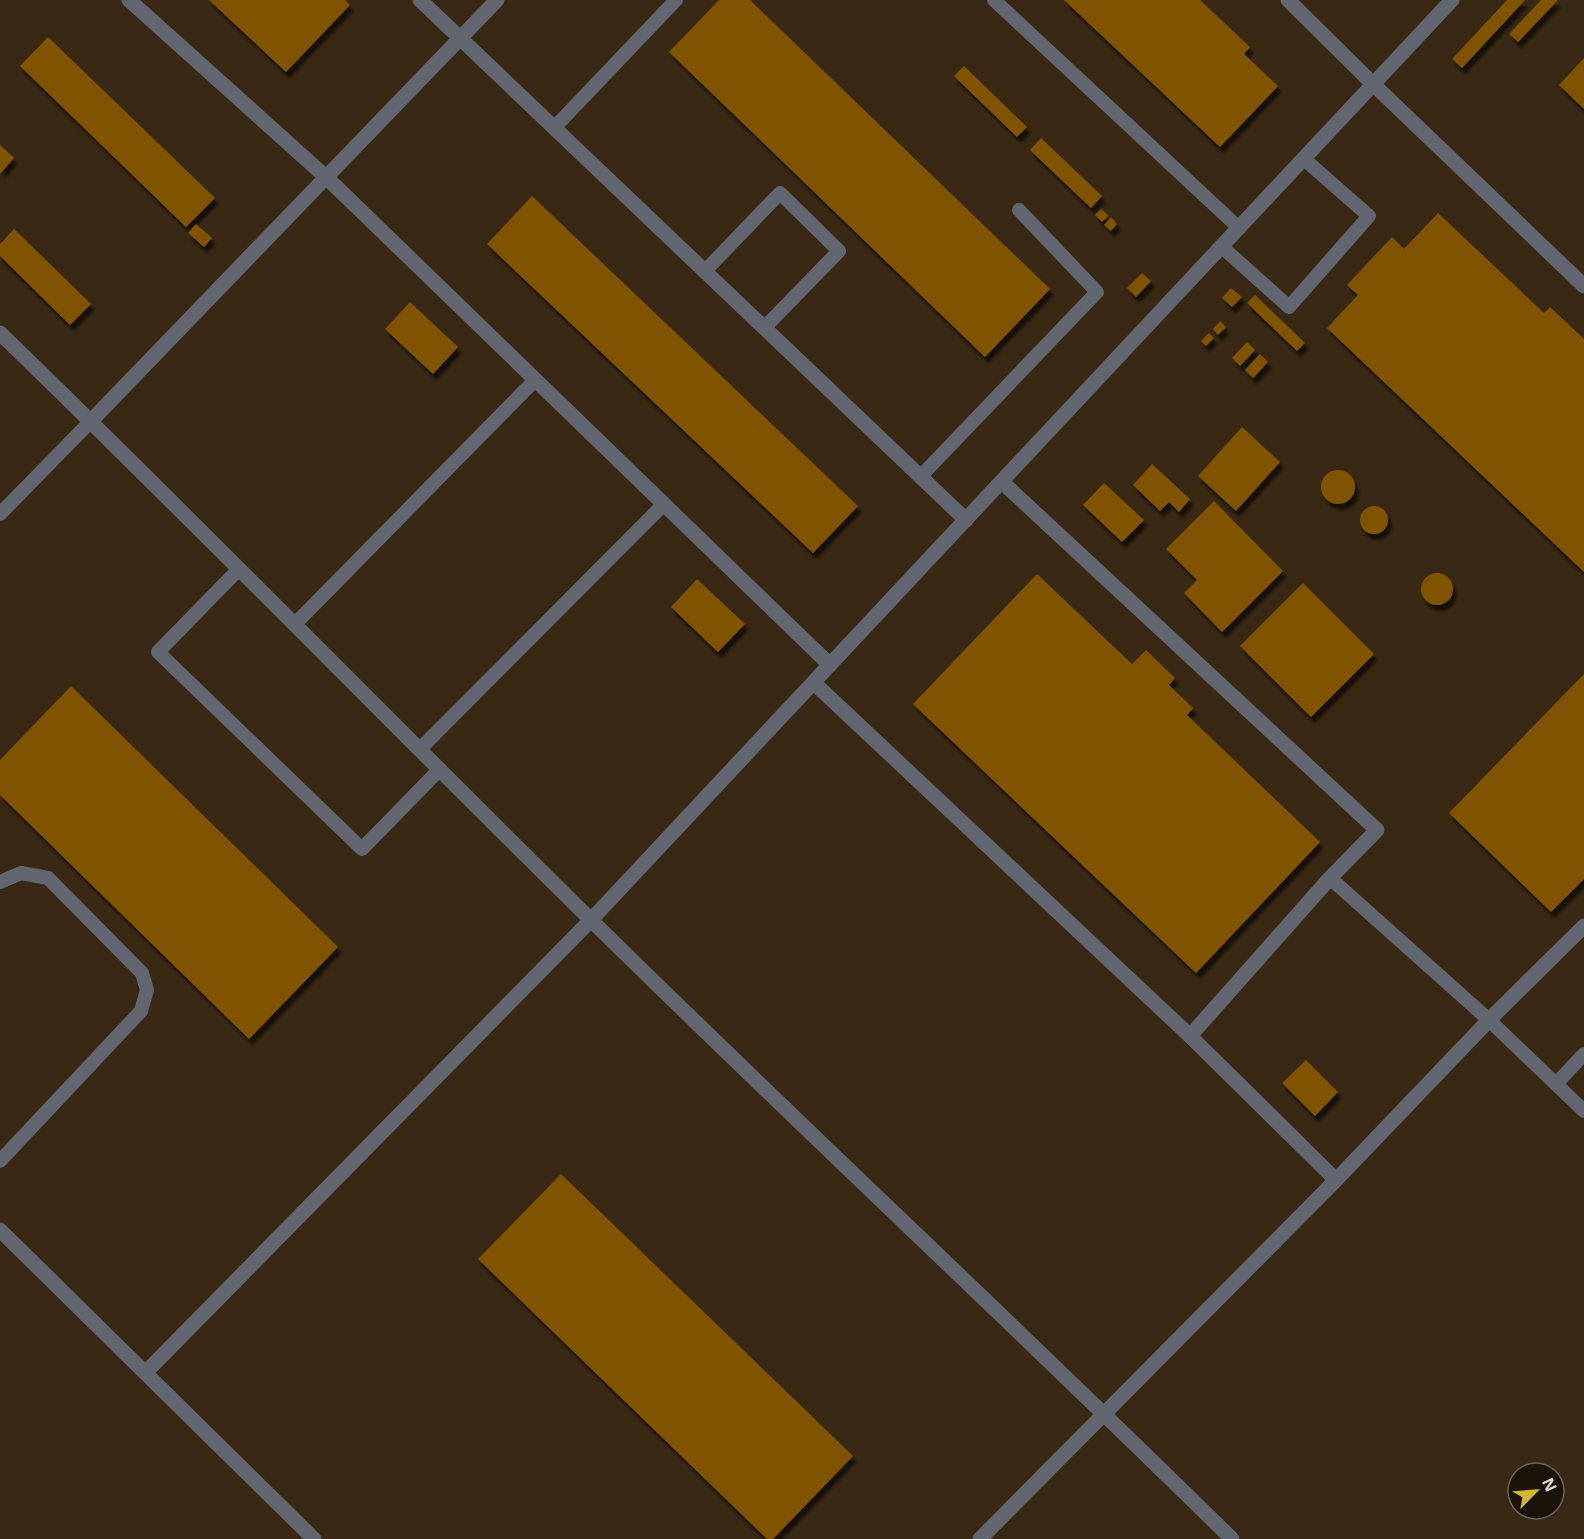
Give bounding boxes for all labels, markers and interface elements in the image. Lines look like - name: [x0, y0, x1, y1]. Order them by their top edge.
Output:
- north arrow: [1506, 1461, 1566, 1521]
- text: N: [1537, 1474, 1562, 1495]

